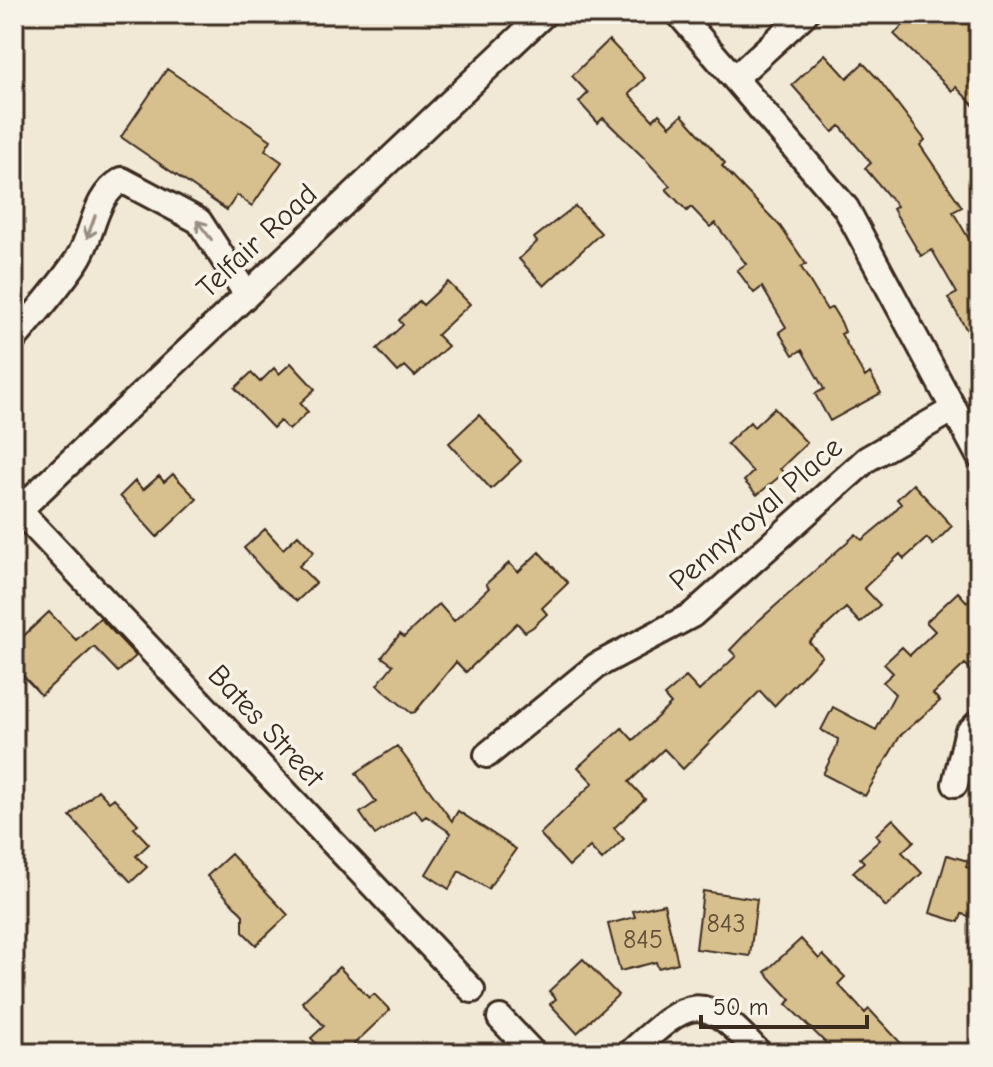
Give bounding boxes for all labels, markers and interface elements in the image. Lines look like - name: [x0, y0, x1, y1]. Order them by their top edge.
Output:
- street label: Telfair Road: [190, 176, 324, 306]
- one-way arrow: [83, 214, 98, 239]
- one-way arrow: [196, 220, 213, 241]
- street label: Pennyroyal Place: [662, 429, 850, 599]
- street label: Bates Street: [201, 658, 332, 795]
- house number: 843: [706, 909, 746, 939]
- house number: 845: [623, 925, 663, 955]
- scale bar: [701, 979, 867, 1029]
- text: 50 m: [713, 993, 769, 1021]

